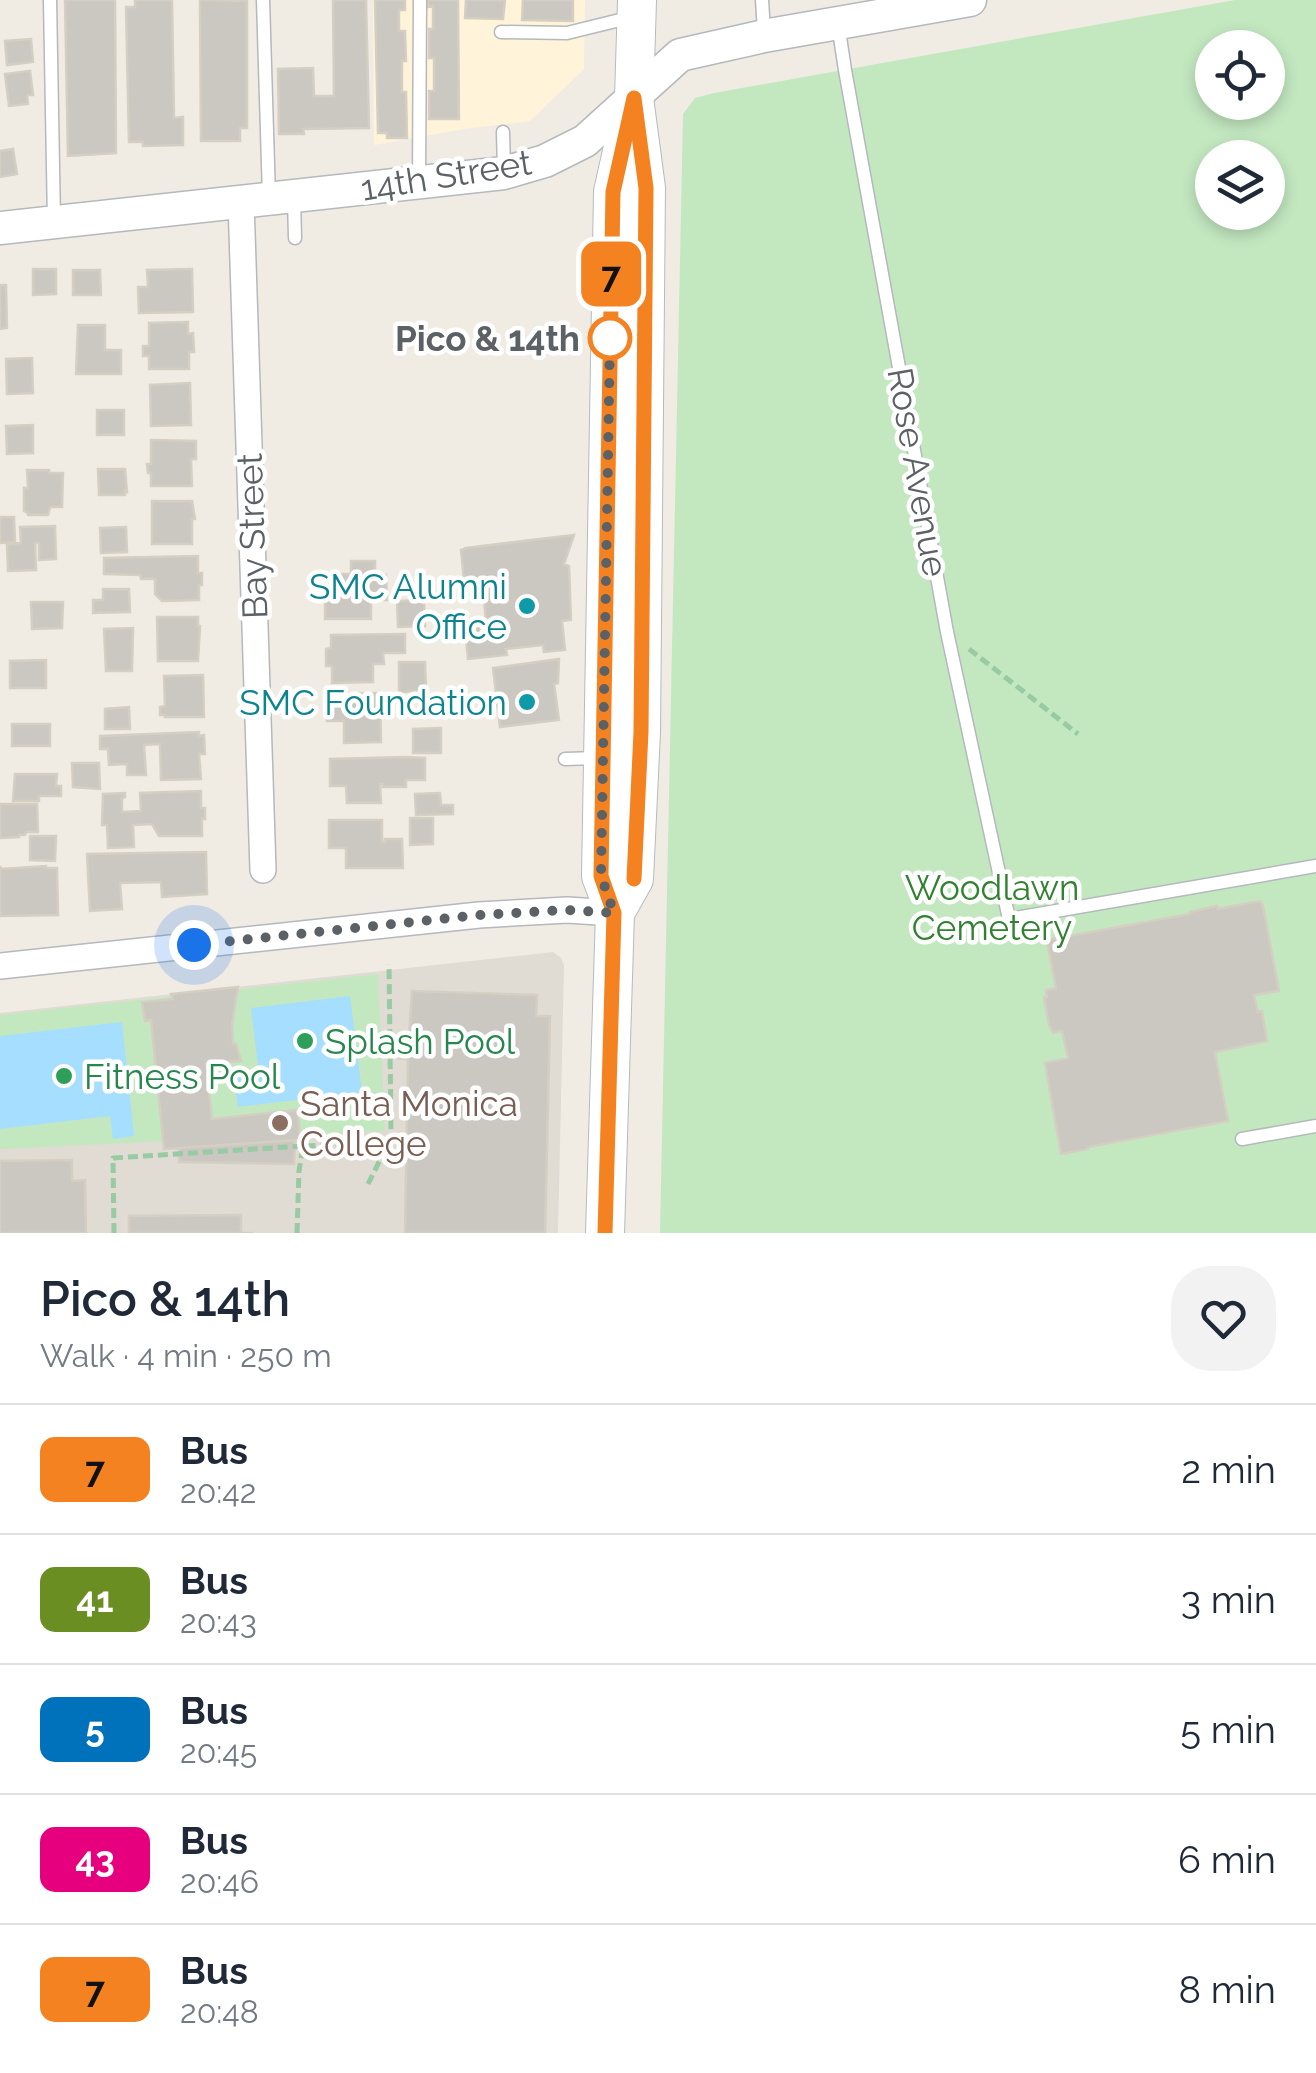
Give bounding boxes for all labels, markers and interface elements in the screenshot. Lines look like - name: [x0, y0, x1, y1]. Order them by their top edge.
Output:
- map controls: [1195, 30, 1285, 230]
- button: locate: [1195, 30, 1285, 120]
- button: layers: [1195, 140, 1285, 230]
- street label: 14th Street: [358, 141, 535, 209]
- line badge: 7: [578, 242, 644, 306]
- text: 7: [601, 254, 621, 295]
- marker: Pico & 14th: [589, 317, 631, 359]
- place label: Pico & 14th: [395, 318, 580, 359]
- street label: Rose Avenue: [879, 364, 957, 580]
- street label: Bay Street: [229, 452, 275, 620]
- place label: SMC Alumni Office: [309, 566, 507, 647]
- marker: SMC Alumni Office: [516, 595, 538, 617]
- place label: SMC Foundation: [239, 682, 507, 723]
- marker: SMC Foundation: [516, 691, 538, 713]
- park label: Woodlawn Cemetery: [905, 867, 1079, 948]
- your location: [169, 920, 219, 970]
- place label: Splash Pool: [325, 1021, 516, 1062]
- marker: Splash Pool: [294, 1030, 316, 1052]
- place label: Fitness Pool: [84, 1056, 281, 1097]
- marker: Fitness Pool: [53, 1065, 75, 1087]
- place label: Santa Monica College: [300, 1083, 518, 1164]
- marker: Santa Monica College: [269, 1112, 291, 1134]
- button: heart: [1171, 1266, 1276, 1371]
- text: Pico & 14th: [40, 1271, 290, 1327]
- text: Walk · 4 min · 250 m: [40, 1337, 332, 1374]
- text: Bus: [180, 1428, 248, 1473]
- text: 2 min: [1181, 1447, 1276, 1492]
- text: 7: [85, 1449, 105, 1490]
- text: 20:42: [180, 1473, 256, 1510]
- text: Bus: [180, 1558, 248, 1603]
- text: 3 min: [1181, 1577, 1276, 1622]
- text: 41: [76, 1579, 114, 1620]
- text: 20:43: [180, 1603, 257, 1640]
- text: Bus: [180, 1688, 248, 1733]
- text: 5 min: [1180, 1707, 1276, 1752]
- text: 5: [85, 1709, 105, 1750]
- text: 20:45: [180, 1733, 257, 1770]
- text: Bus: [180, 1818, 248, 1863]
- text: 6 min: [1178, 1837, 1276, 1882]
- text: 43: [75, 1839, 115, 1880]
- text: 20:46: [180, 1863, 259, 1900]
- text: Bus: [180, 1948, 248, 1993]
- text: 8 min: [1178, 1967, 1276, 2012]
- text: 7: [85, 1969, 105, 2010]
- text: 20:48: [180, 1993, 259, 2030]

